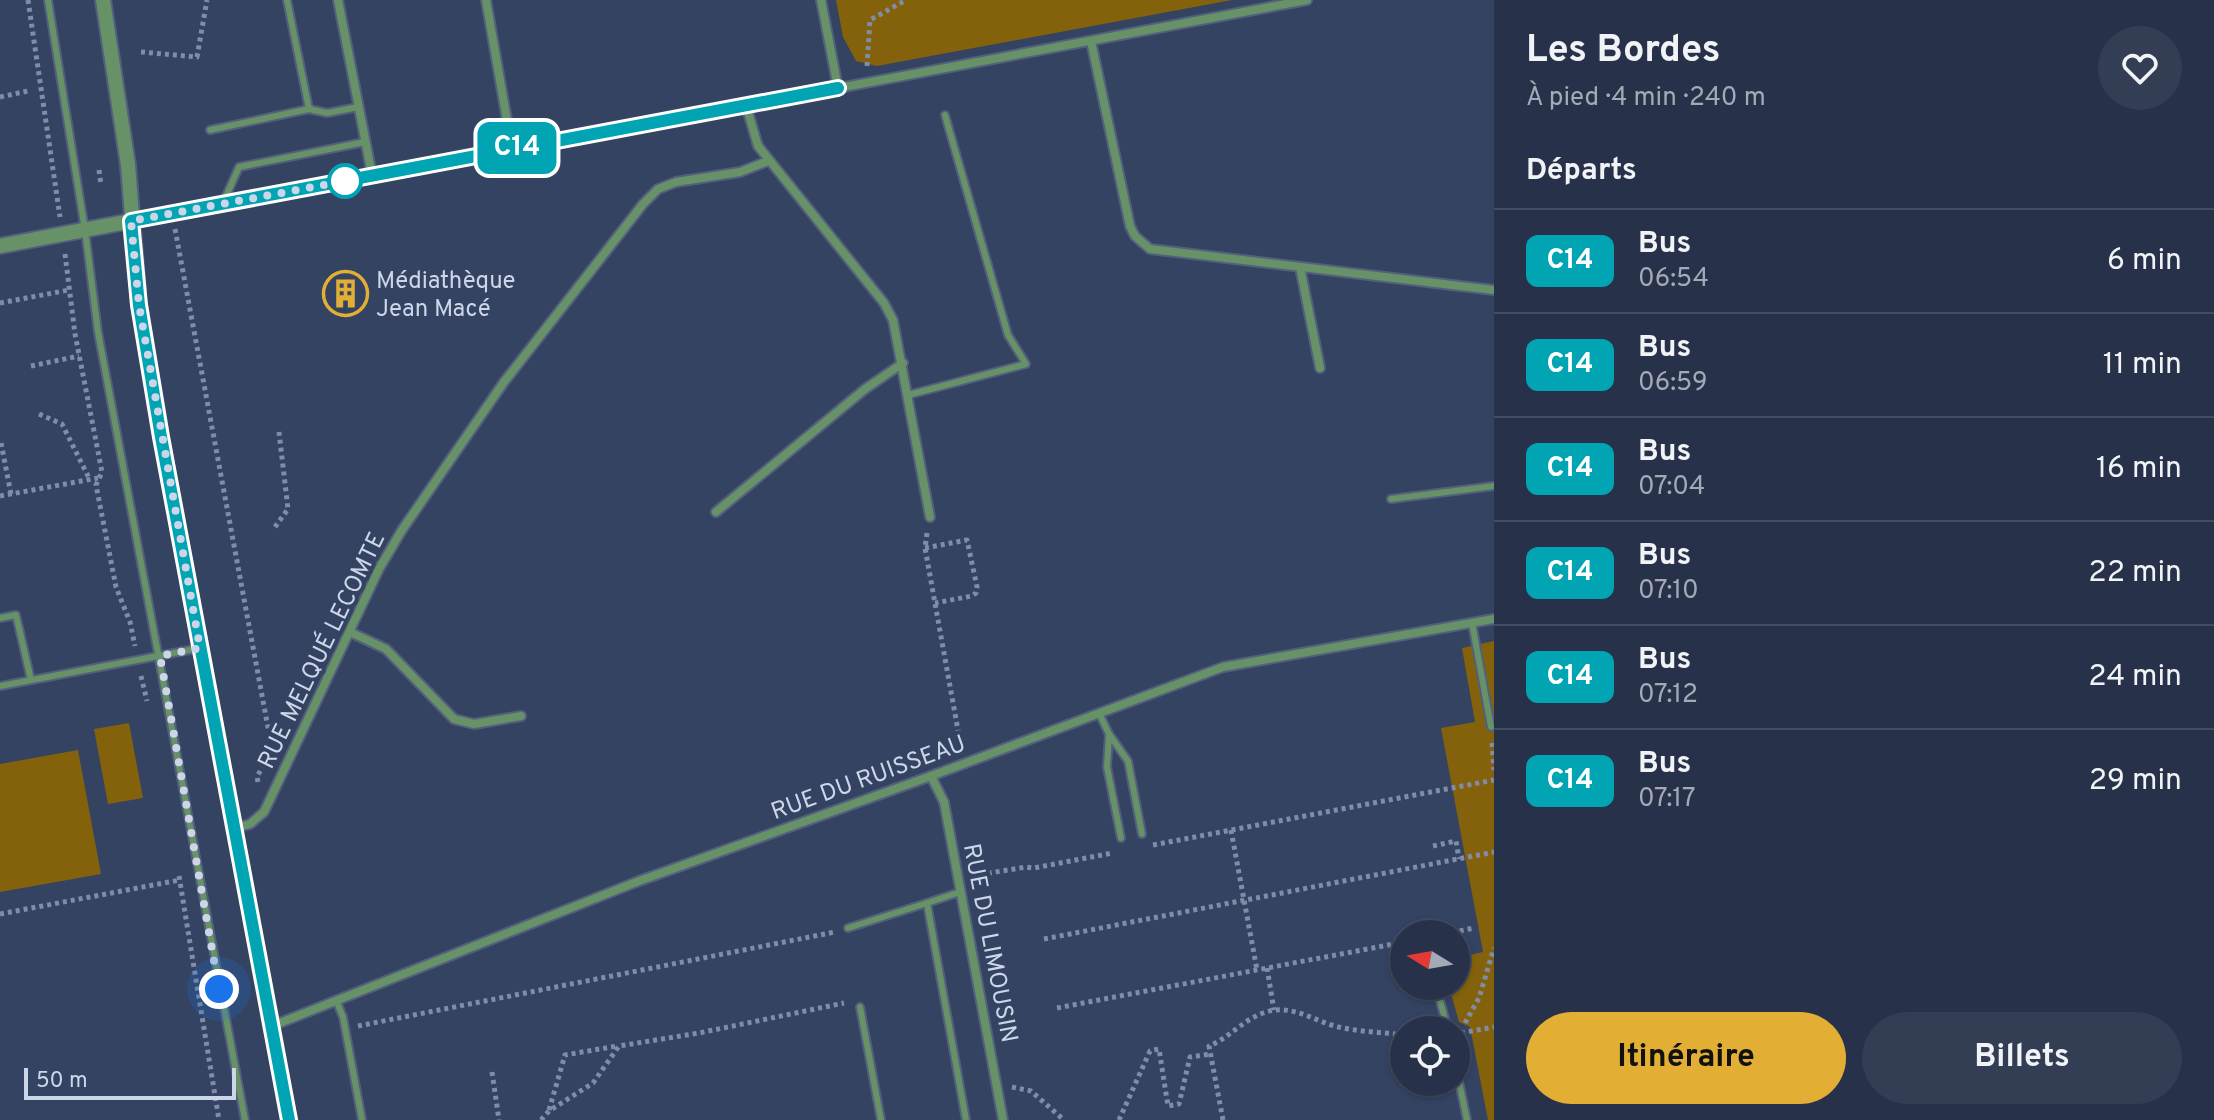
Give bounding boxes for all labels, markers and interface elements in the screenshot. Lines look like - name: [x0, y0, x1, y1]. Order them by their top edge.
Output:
- button: heart: [2098, 26, 2182, 110]
- text: Les Bordes: [1526, 27, 1720, 76]
- text: À pied · 4 min · 240 m: [1526, 82, 1766, 115]
- line badge: C14: [471, 122, 563, 174]
- text: C14: [493, 130, 541, 166]
- text: Départs: [1526, 153, 1637, 190]
- unlabelled marker: [328, 164, 362, 198]
- text: Bus: [1638, 226, 1691, 263]
- text: C14: [1546, 243, 1594, 279]
- text: 6 min: [2107, 243, 2182, 280]
- text: 06:54: [1638, 263, 1709, 296]
- place label: Médiathèque Jean Macé: [376, 267, 515, 325]
- building icon: Médiathèque Jean Macé: [321, 270, 369, 318]
- text: Bus: [1638, 330, 1691, 367]
- text: C14: [1546, 347, 1594, 383]
- text: 11 min: [2103, 347, 2182, 384]
- text: 06:59: [1638, 367, 1707, 400]
- text: Bus: [1638, 434, 1691, 471]
- text: C14: [1546, 451, 1594, 487]
- text: 16 min: [2096, 451, 2182, 488]
- text: 07:04: [1638, 471, 1705, 504]
- street label: RUE MELQUÉ LECOMTE: [251, 527, 393, 774]
- text: Bus: [1638, 538, 1691, 575]
- text: C14: [1546, 555, 1594, 591]
- text: 22 min: [2088, 555, 2182, 592]
- text: 07:10: [1638, 575, 1699, 608]
- text: Bus: [1638, 642, 1691, 679]
- text: C14: [1546, 659, 1594, 695]
- text: 24 min: [2088, 659, 2182, 696]
- text: 07:12: [1638, 679, 1698, 712]
- street label: RUE DU RUISSEAU: [767, 730, 970, 828]
- text: Bus: [1638, 746, 1691, 783]
- text: C14: [1546, 763, 1594, 799]
- text: 29 min: [2089, 763, 2182, 800]
- text: 07:17: [1638, 783, 1695, 816]
- street label: RUE DU LIMOUSIN: [955, 841, 1023, 1046]
- north arrow: [1390, 920, 1470, 1000]
- map controls: [1390, 920, 1470, 1096]
- your location: [199, 969, 239, 1009]
- button: Itinéraire: [1526, 1012, 1846, 1104]
- button: Billets: [1862, 1012, 2182, 1104]
- button: locate: [1390, 1016, 1470, 1096]
- scale bar: [24, 1064, 236, 1100]
- text: 50 m: [36, 1068, 88, 1095]

